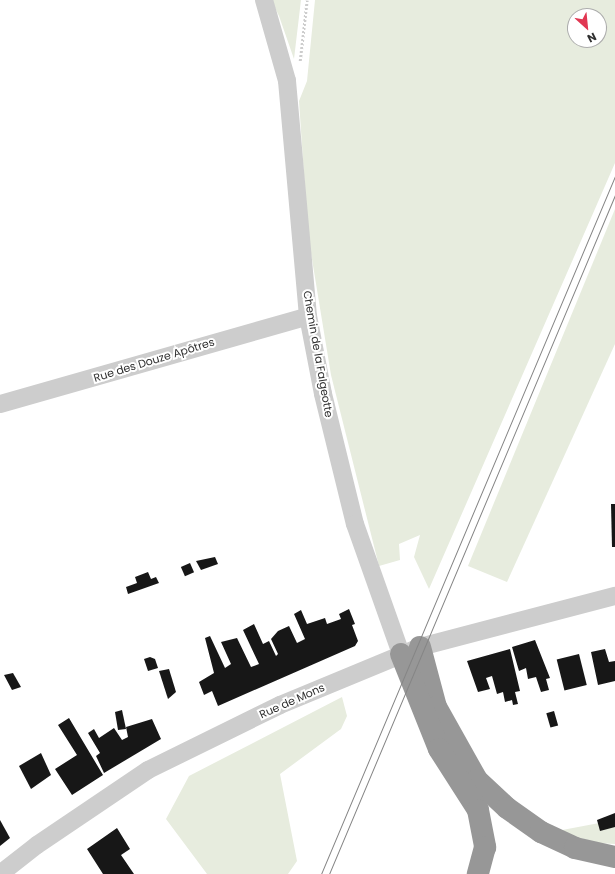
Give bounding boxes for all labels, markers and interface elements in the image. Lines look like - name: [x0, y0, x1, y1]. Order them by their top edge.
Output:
- north arrow: [567, 8, 607, 48]
- text: N: [585, 29, 599, 47]
- street label: Chemin de la Falgeotte: [300, 290, 336, 418]
- street label: Rue des Douze Apôtres: [92, 335, 216, 385]
- street label: Rue de Mons: [257, 681, 327, 721]

